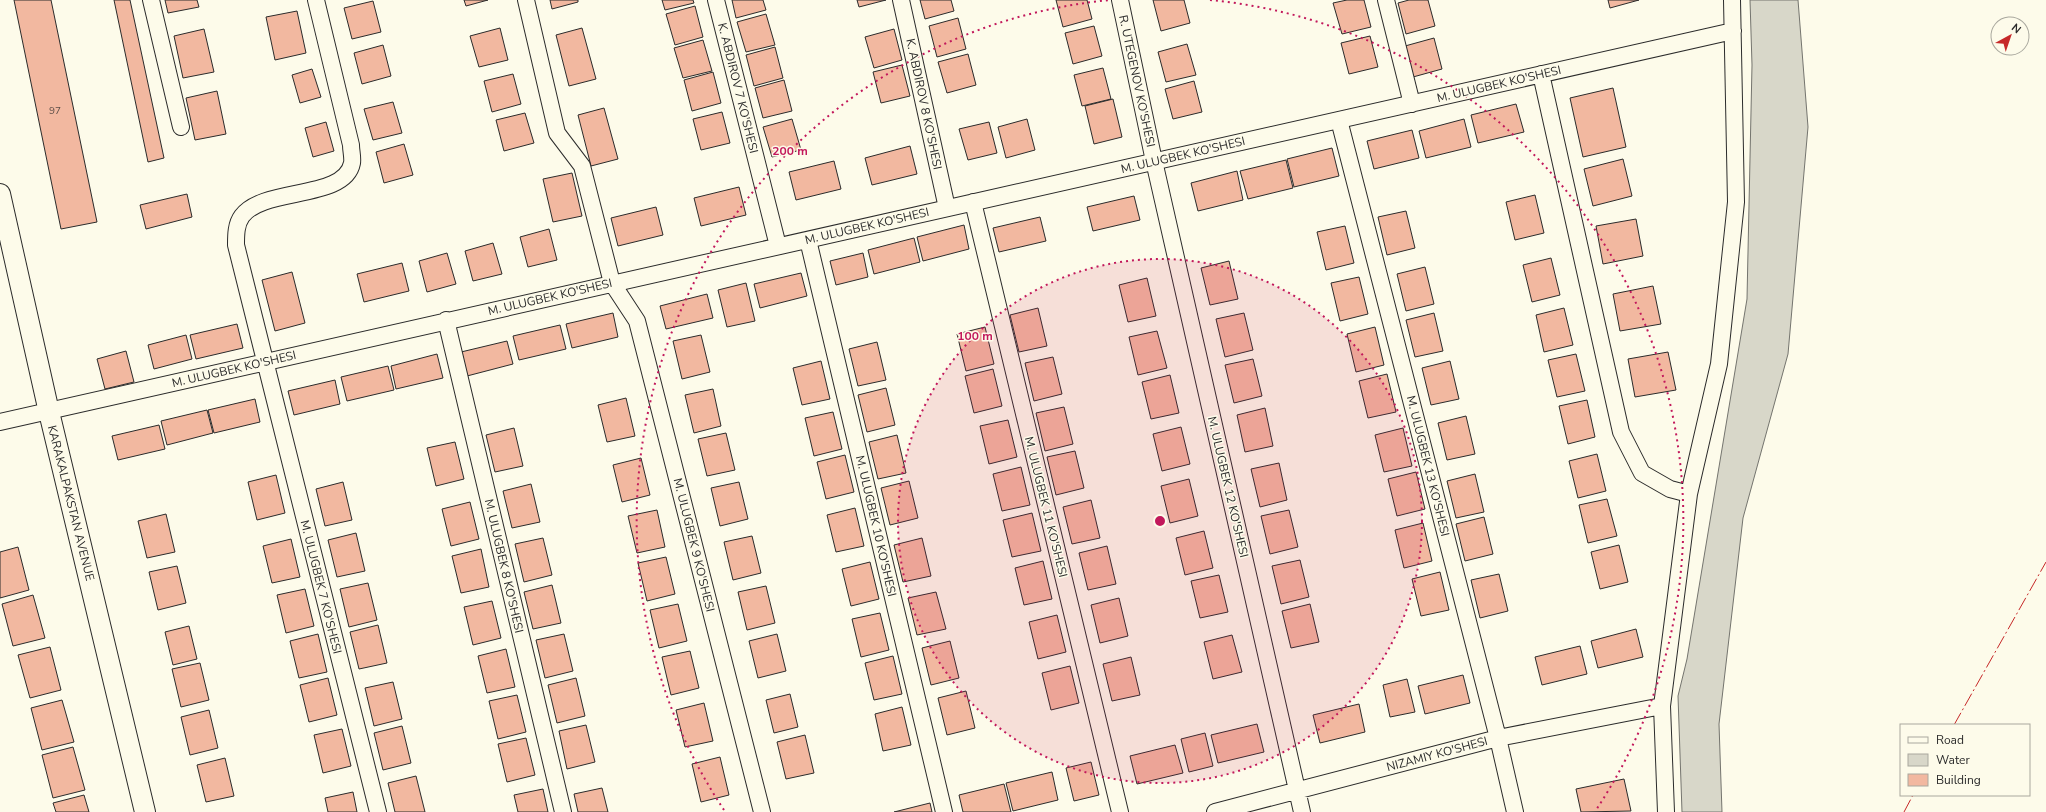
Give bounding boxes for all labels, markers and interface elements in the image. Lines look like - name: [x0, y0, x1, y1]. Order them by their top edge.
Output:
- street label: R. UTEGENOV KO'SHESI: [1115, 13, 1159, 149]
- north arrow: [1990, 16, 2030, 56]
- text: N: [2008, 20, 2024, 37]
- street label: K. ABDIROV 7 KO'SHESI: [714, 21, 762, 155]
- street label: K. ABDIROV 8 KO'SHESI: [902, 37, 946, 171]
- street label: M. ULUGBEK KO'SHESI: [1435, 62, 1563, 106]
- house number: 97: [49, 104, 61, 118]
- street label: M. ULUGBEK KO'SHESI: [1119, 133, 1247, 177]
- text: 200 m: [772, 143, 808, 159]
- street label: M. ULUGBEK KO'SHESI: [803, 204, 931, 248]
- street label: M. ULUGBEK KO'SHESI: [486, 275, 614, 319]
- text: 100 m: [957, 328, 993, 344]
- street label: M. ULUGBEK KO'SHESI: [170, 347, 298, 391]
- street label: M. ULUGBEK 13 KO'SHESI: [1403, 394, 1453, 538]
- street label: M. ULUGBEK 12 KO'SHESI: [1204, 415, 1252, 559]
- street label: KARAKALPAKSTAN AVENUE: [44, 424, 98, 582]
- street label: M. ULUGBEK 11 KO'SHESI: [1021, 435, 1071, 579]
- street label: M. ULUGBEK 10 KO'SHESI: [852, 454, 900, 598]
- street label: M. ULUGBEK 9 KO'SHESI: [670, 476, 718, 614]
- street label: M. ULUGBEK 8 KO'SHESI: [481, 497, 527, 635]
- centre of rings: [1153, 514, 1167, 528]
- street label: M. ULUGBEK 7 KO'SHESI: [297, 518, 345, 656]
- legend: [1900, 724, 2030, 796]
- text: Road: [1936, 732, 1964, 748]
- street label: NIZAMIY KO'SHESI: [1385, 733, 1489, 775]
- text: Water: [1936, 752, 1970, 768]
- text: Building: [1936, 772, 1981, 788]

